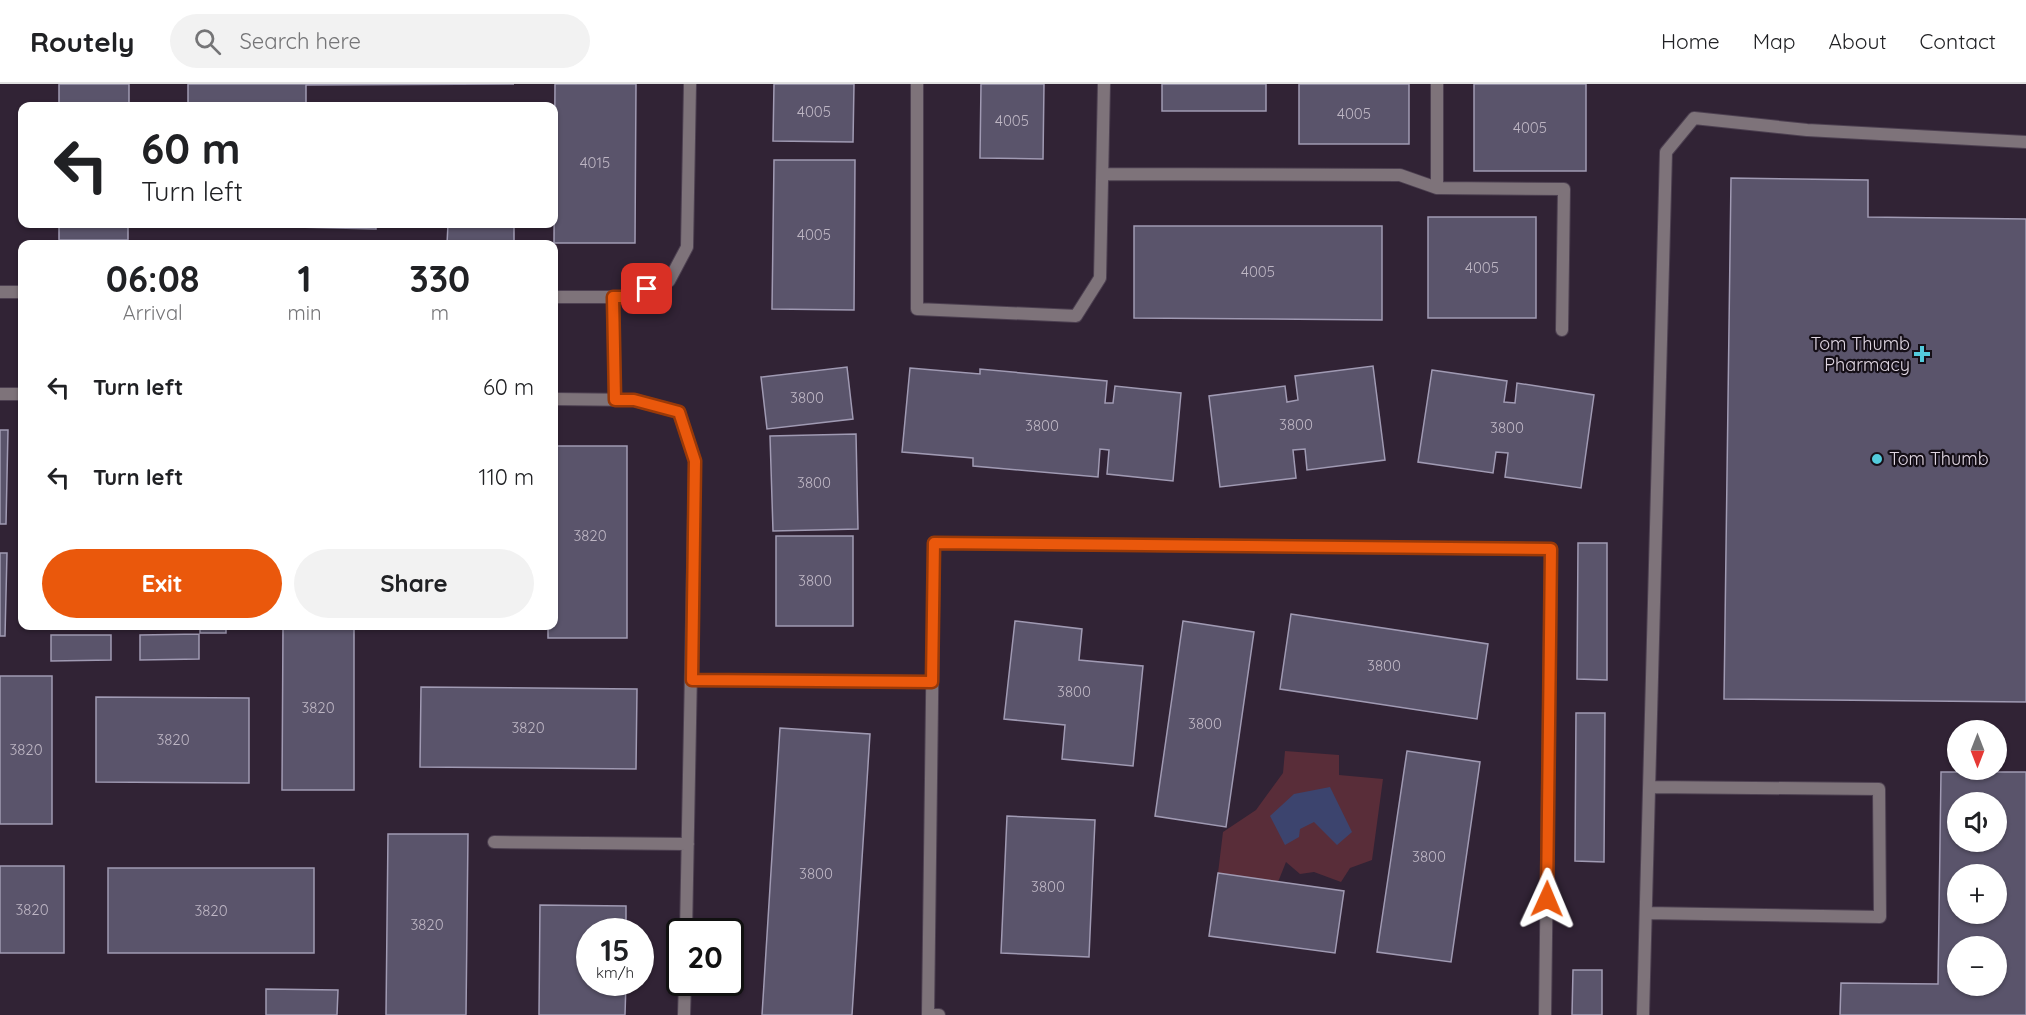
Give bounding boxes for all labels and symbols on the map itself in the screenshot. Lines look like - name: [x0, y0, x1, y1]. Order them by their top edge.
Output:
- house number: 4005: [797, 102, 831, 121]
- house number: 4005: [1337, 104, 1371, 123]
- house number: 4005: [995, 111, 1029, 130]
- house number: 4005: [1513, 118, 1547, 137]
- house number: 4015: [580, 153, 610, 172]
- house number: 4005: [797, 225, 831, 244]
- house number: 4005: [1465, 258, 1499, 277]
- house number: 4005: [1241, 262, 1275, 281]
- pin: [621, 263, 672, 314]
- place label: Tom Thumb Pharmacy: [1810, 332, 1910, 376]
- marker: Tom Thumb Pharmacy: [1915, 347, 1929, 361]
- house number: 3800: [790, 388, 824, 407]
- house number: 3800: [1279, 415, 1313, 434]
- house number: 3800: [1025, 416, 1059, 435]
- house number: 3800: [1490, 418, 1524, 437]
- place label: Tom Thumb: [1889, 447, 1989, 470]
- marker: Tom Thumb: [1870, 452, 1884, 466]
- house number: 3800: [797, 473, 831, 492]
- house number: 3820: [573, 526, 607, 545]
- house number: 3800: [798, 571, 832, 590]
- house number: 3800: [1367, 656, 1401, 675]
- house number: 3800: [1057, 682, 1091, 701]
- house number: 3820: [301, 698, 335, 717]
- house number: 3800: [1188, 714, 1222, 733]
- house number: 3820: [511, 718, 545, 737]
- north arrow: [1947, 720, 2007, 780]
- house number: 3820: [156, 730, 190, 749]
- house number: 3820: [9, 740, 43, 759]
- house number: 3800: [1412, 847, 1446, 866]
- house number: 3800: [799, 864, 833, 883]
- position arrow: [1515, 867, 1579, 931]
- house number: 3800: [1031, 877, 1065, 896]
- house number: 3820: [15, 900, 49, 919]
- house number: 3820: [194, 901, 228, 920]
- house number: 3820: [410, 915, 444, 934]
- speed limit sign: 20: [666, 918, 744, 996]

